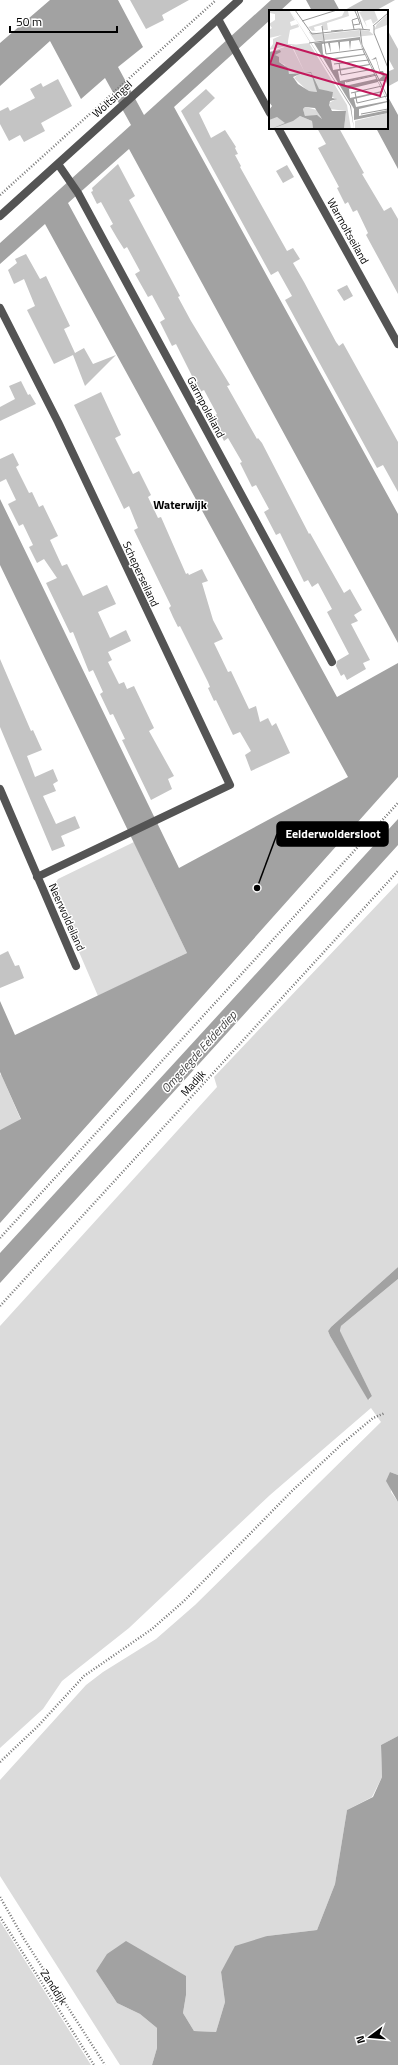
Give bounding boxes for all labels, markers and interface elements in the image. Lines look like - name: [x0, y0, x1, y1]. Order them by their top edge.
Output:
- scale bar: [10, 8, 117, 34]
- inset map: [269, 10, 388, 129]
- text: 50 m: [16, 12, 42, 31]
- street label: Woltsingel: [88, 77, 136, 121]
- street label: Warmoltseiland: [323, 195, 373, 267]
- street label: Garmpoleiland: [183, 374, 229, 441]
- district label: Waterwijk: [153, 495, 208, 514]
- street label: Scheperseiland: [119, 539, 163, 609]
- callout: Eelderwoldersloot: [277, 822, 388, 846]
- text: Eelderwoldersloot: [285, 824, 381, 843]
- street label: Neerwoldeiland: [45, 881, 89, 954]
- water label: Omgelegde Eelderdiep: [156, 1005, 242, 1097]
- street label: Madijk: [177, 1066, 210, 1100]
- street label: Zanddijk: [37, 1966, 72, 2008]
- north arrow: [350, 2017, 390, 2057]
- text: N: [352, 2034, 369, 2046]

